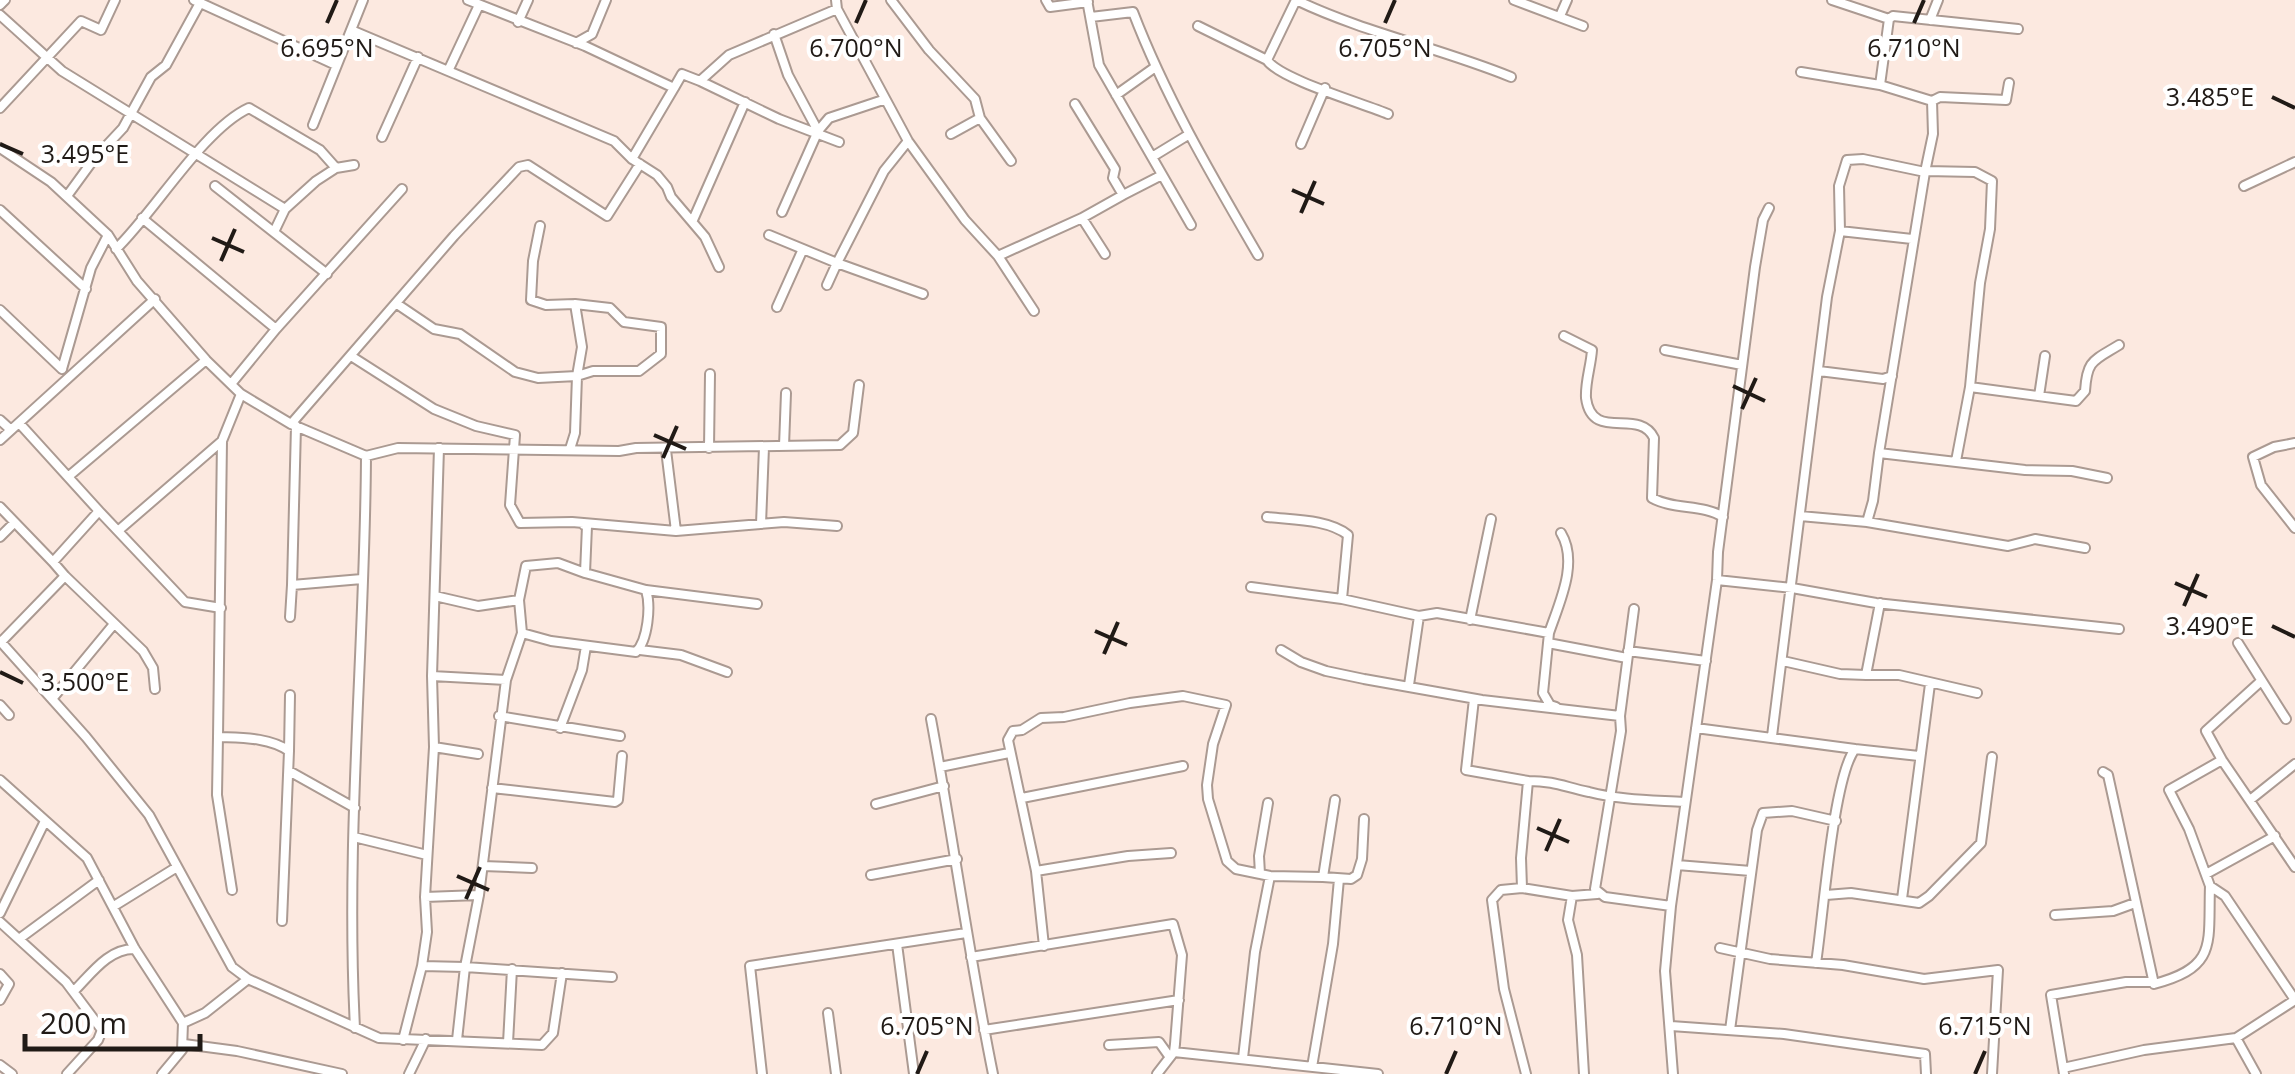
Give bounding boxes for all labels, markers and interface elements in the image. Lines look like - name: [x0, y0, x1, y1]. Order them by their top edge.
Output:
- text: 6.695°N: [280, 30, 374, 64]
- text: 6.700°N: [809, 30, 903, 64]
- text: 6.705°N: [1338, 30, 1432, 64]
- text: 6.710°N: [1867, 30, 1961, 64]
- text: 3.485°E: [2166, 79, 2254, 113]
- text: 3.495°E: [41, 136, 129, 170]
- text: 3.490°E: [2166, 608, 2254, 642]
- text: 3.500°E: [41, 664, 129, 698]
- scale bar: [25, 989, 200, 1051]
- text: 200 m: [40, 1002, 127, 1043]
- text: 6.705°N: [880, 1008, 974, 1042]
- text: 6.710°N: [1409, 1008, 1503, 1042]
- text: 6.715°N: [1938, 1008, 2032, 1042]

